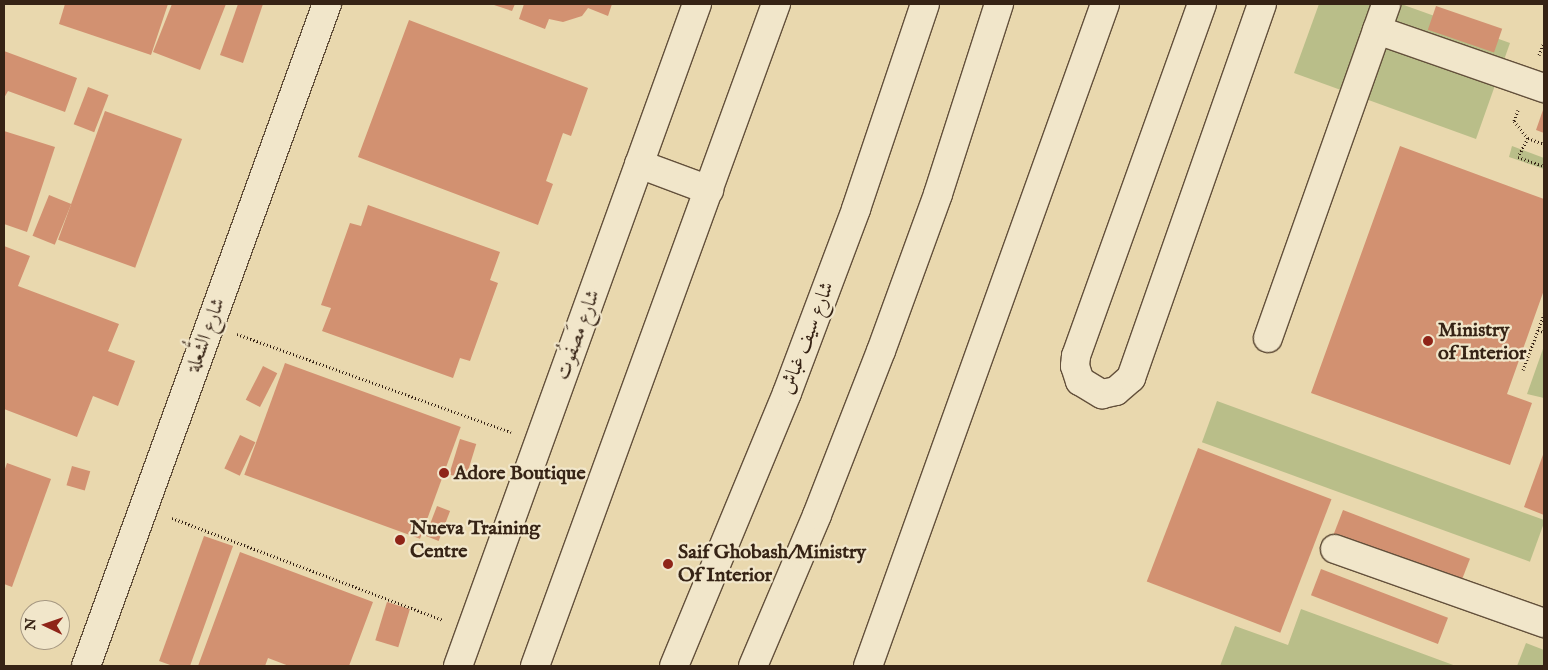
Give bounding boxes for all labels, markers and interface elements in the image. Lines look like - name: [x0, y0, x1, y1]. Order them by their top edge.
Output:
- street label: شارع سيف غباش: [775, 278, 839, 398]
- street label: شارع مَصفُوت: [551, 287, 605, 383]
- street label: شارع الشُّعلة: [181, 295, 231, 375]
- place label: Ministry of Interior: [1438, 318, 1526, 365]
- marker: Ministry of Interior: [1422, 335, 1434, 347]
- place label: Adore Boutique: [454, 461, 586, 485]
- marker: Adore Boutique: [438, 467, 450, 479]
- place label: Nueva Training Centre: [410, 516, 540, 563]
- marker: Nueva Training Centre: [394, 534, 406, 546]
- place label: Saif Ghobash/Ministry Of Interior: [678, 540, 866, 587]
- marker: Saif Ghobash/Ministry Of Interior: [662, 558, 674, 570]
- north arrow: [20, 600, 70, 650]
- text: N: [22, 618, 40, 631]

